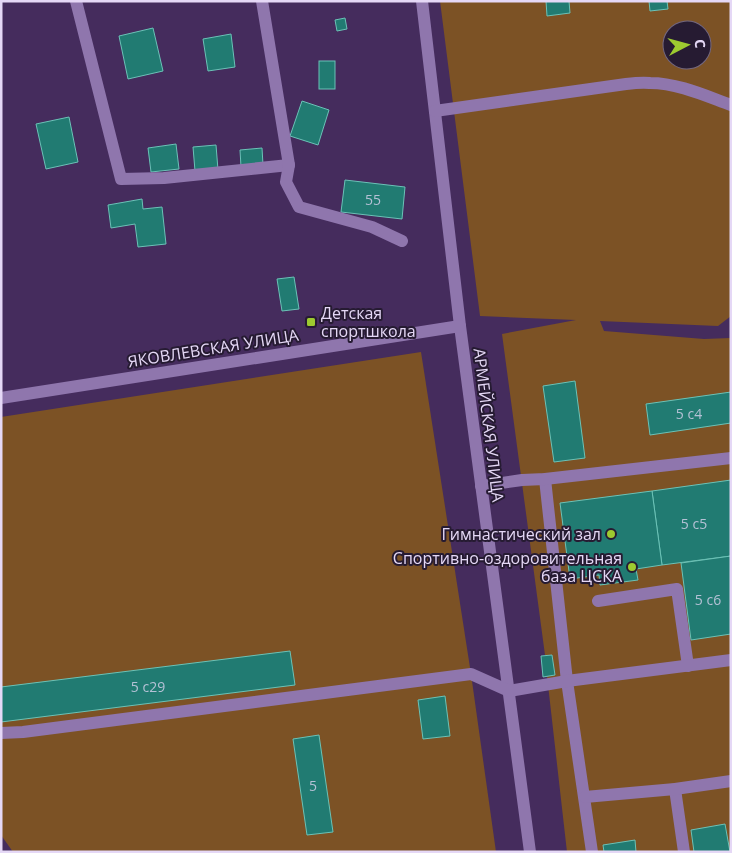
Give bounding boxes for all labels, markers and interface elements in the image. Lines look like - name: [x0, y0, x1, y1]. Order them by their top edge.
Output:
- north arrow: [662, 20, 712, 70]
- text: С: [691, 38, 710, 49]
- house number: 55: [365, 190, 381, 209]
- place label: Детская спортшкола: [321, 302, 416, 342]
- marker: Детская спортшкола: [305, 316, 317, 328]
- street label: ЯКОВЛЕВСКАЯ УЛИЦА: [126, 323, 301, 372]
- street label: АРМЕЙСКАЯ УЛИЦА: [469, 347, 509, 504]
- house number: 5 с4: [676, 404, 702, 423]
- house number: 5 с5: [681, 514, 707, 533]
- place label: Гимнастический зал: [441, 523, 601, 545]
- marker: Гимнастический зал: [605, 528, 617, 540]
- place label: Спортивно-оздоровительная база ЦСКА: [393, 547, 623, 587]
- marker: Спортивно-оздоровительная база ЦСКА: [626, 561, 638, 573]
- house number: 5 с6: [695, 590, 721, 609]
- house number: 5 с29: [131, 677, 165, 696]
- house number: 5: [309, 776, 317, 795]

